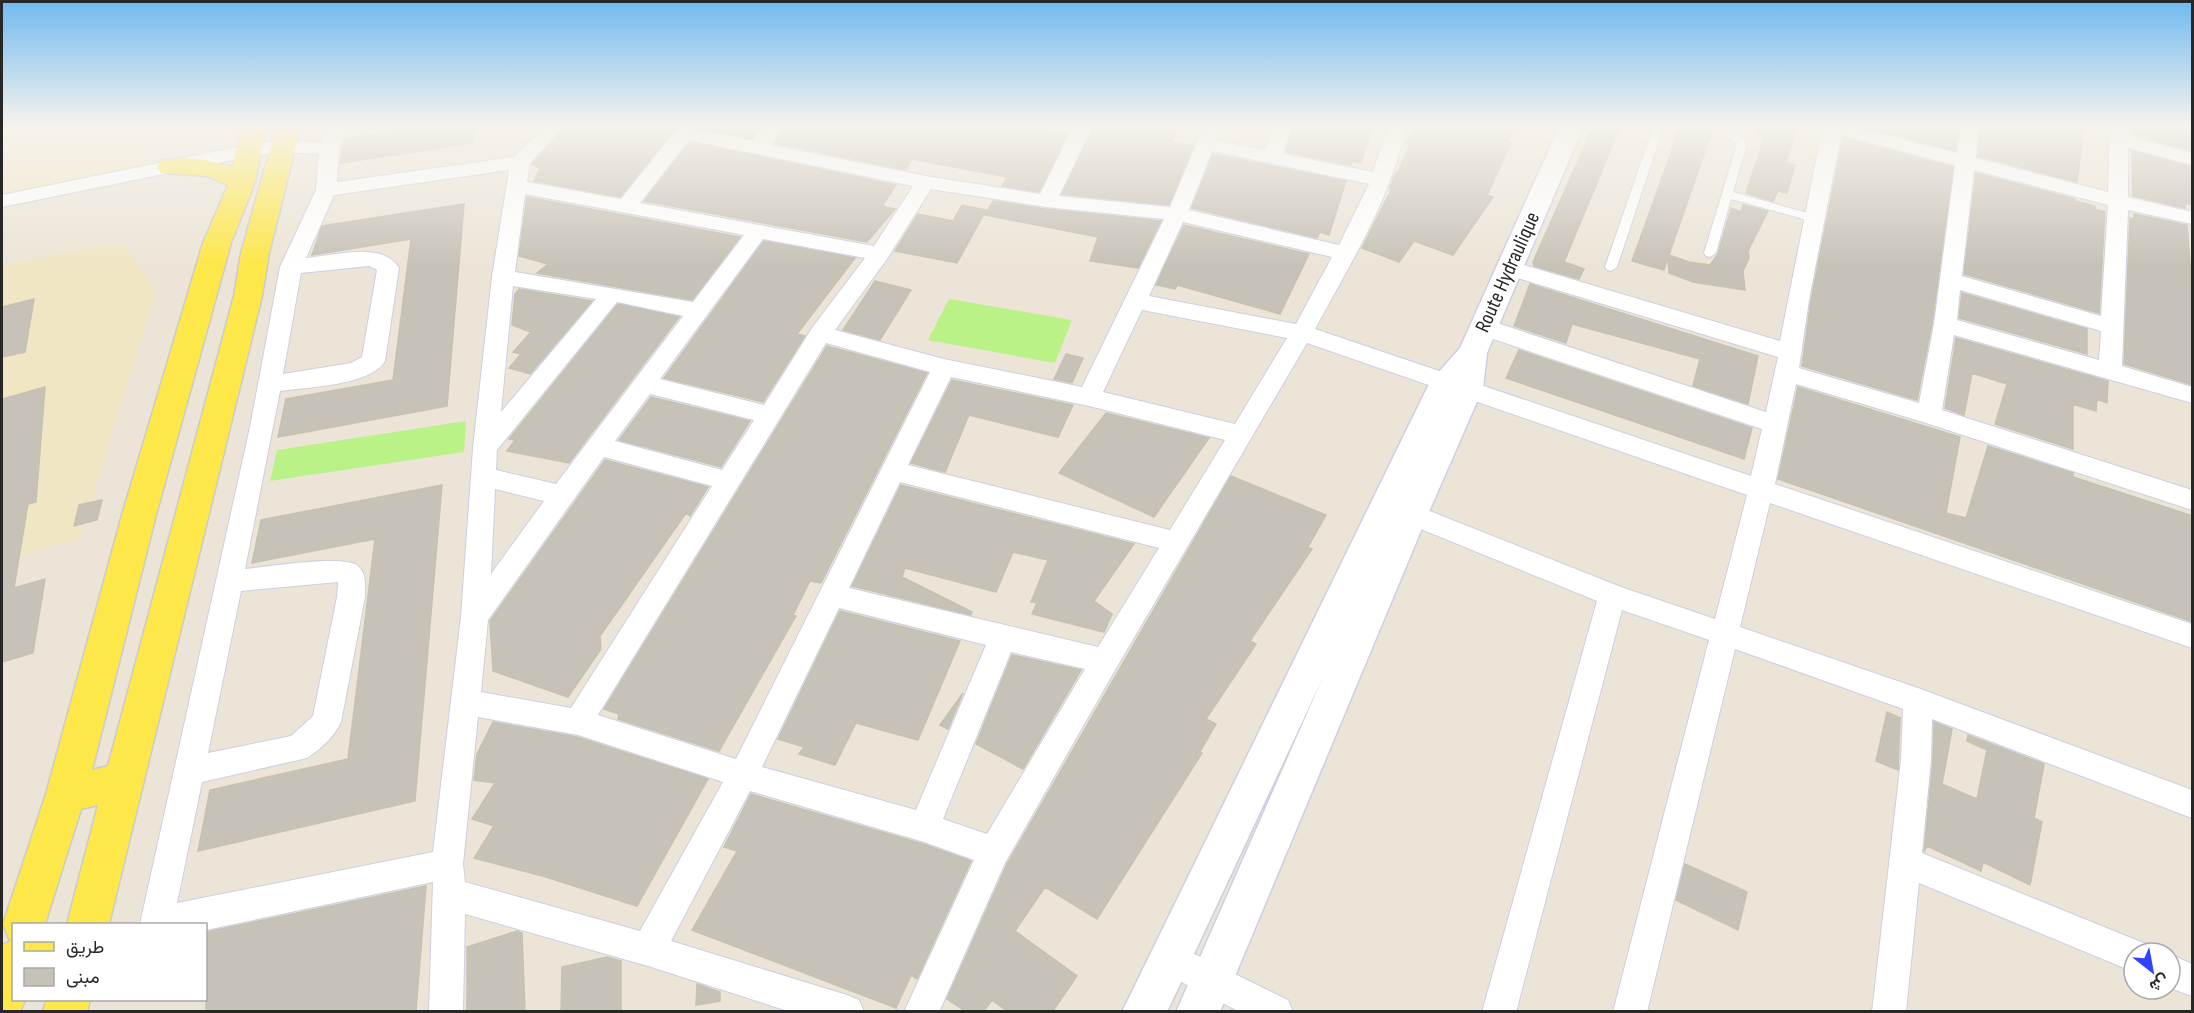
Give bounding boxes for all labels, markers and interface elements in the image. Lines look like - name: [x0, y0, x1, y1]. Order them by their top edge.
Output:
- street label: Route Hydraulique: [1470, 208, 1545, 336]
- legend: [12, 923, 207, 1001]
- text: طريق: [66, 937, 104, 958]
- north arrow: [2122, 941, 2182, 1001]
- text: مبنى: [66, 967, 100, 988]
- text: ش: [2146, 969, 2172, 996]

